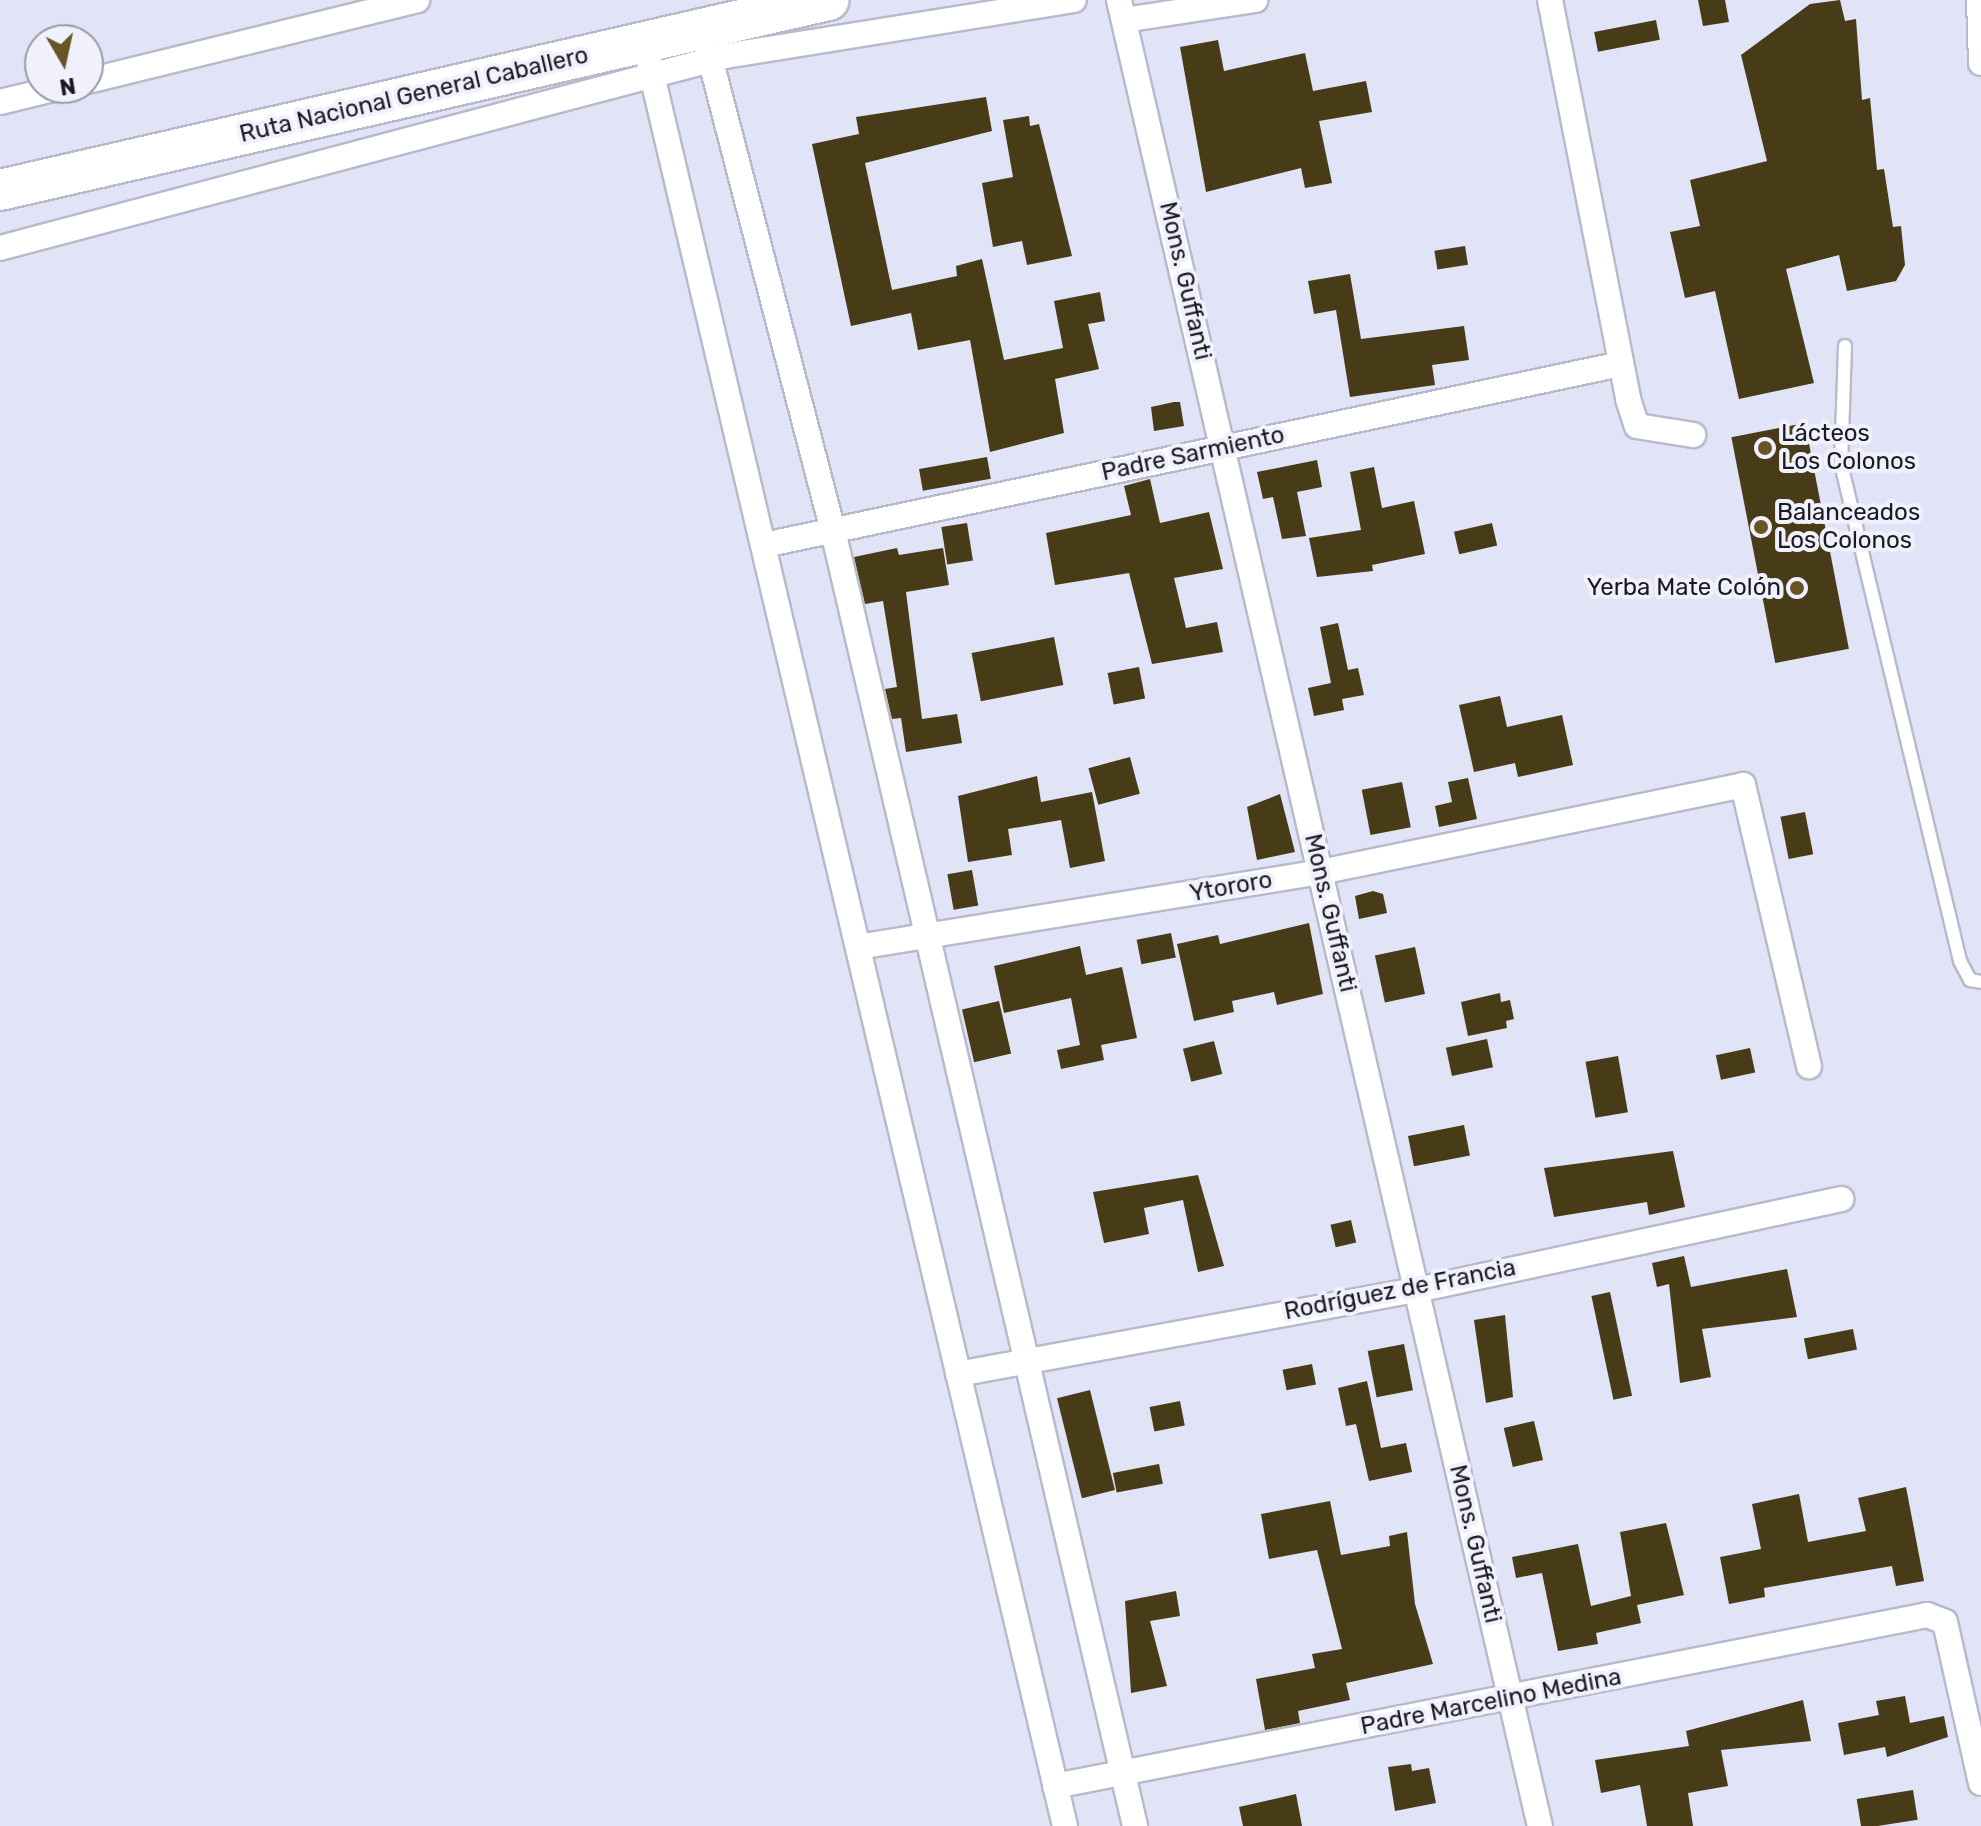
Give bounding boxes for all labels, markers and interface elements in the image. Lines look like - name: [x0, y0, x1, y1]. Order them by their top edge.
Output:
- north arrow: [24, 24, 104, 104]
- street label: Ruta Nacional General Caballero: [237, 41, 591, 149]
- text: N: [58, 72, 77, 101]
- street label: Mons. Guffanti: [1153, 199, 1217, 363]
- place label: Lácteos Los Colonos: [1781, 420, 1916, 476]
- street label: Padre Sarmiento: [1099, 421, 1287, 487]
- marker: Lácteos Los Colonos: [1756, 439, 1774, 457]
- place label: Balanceados Los Colonos: [1777, 499, 1920, 555]
- marker: Balanceados Los Colonos: [1752, 518, 1770, 536]
- place label: Yerba Mate Colón: [1587, 574, 1781, 602]
- marker: Yerba Mate Colón: [1788, 579, 1806, 597]
- street label: Mons. Guffanti: [1298, 831, 1362, 995]
- street label: Ytororo: [1188, 866, 1274, 908]
- street label: Rodríguez de Francia: [1282, 1253, 1518, 1327]
- street label: Mons. Guffanti: [1443, 1462, 1507, 1626]
- street label: Padre Marcelino Medina: [1358, 1663, 1624, 1741]

